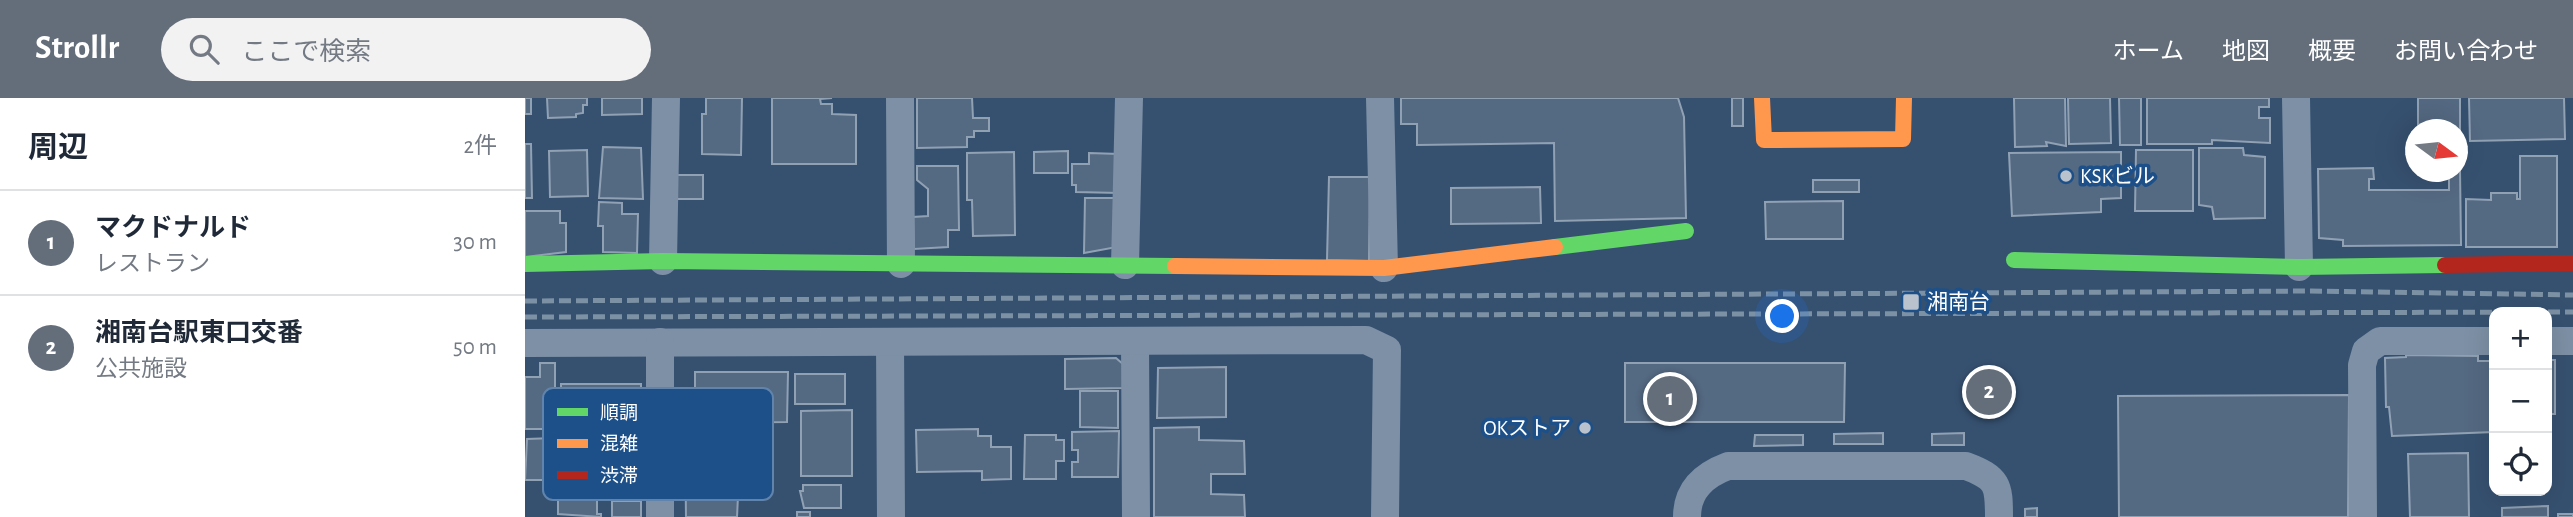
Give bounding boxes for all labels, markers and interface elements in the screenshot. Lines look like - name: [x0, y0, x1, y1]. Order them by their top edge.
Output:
- search box: [161, 18, 651, 81]
- icon: search: [185, 30, 223, 68]
- text: Strollr: [35, 32, 119, 65]
- text: ここで検索: [241, 39, 371, 65]
- text: ホーム: [2113, 40, 2184, 64]
- text: 地図: [2222, 40, 2270, 64]
- text: 概要: [2308, 40, 2356, 64]
- text: お問い合わせ: [2394, 40, 2538, 64]
- north arrow: [2405, 119, 2468, 182]
- text: 周辺: [28, 133, 88, 163]
- text: 2件: [464, 135, 497, 158]
- place label: KSKビル: [2080, 165, 2155, 187]
- marker: KSKビル: [2058, 168, 2074, 184]
- text: マクドナルド: [95, 215, 251, 241]
- text: 1: [47, 231, 55, 254]
- text: 30 m: [453, 231, 497, 254]
- text: レストラン: [95, 253, 210, 276]
- place label: 湘南台: [1927, 291, 1990, 313]
- marker: 湘南台: [1901, 292, 1921, 312]
- your location: [1765, 299, 1799, 333]
- map controls: [2489, 307, 2552, 496]
- button: +: [2489, 307, 2552, 370]
- text: 湘南台駅東口交番: [95, 320, 303, 346]
- text: 2: [46, 336, 56, 359]
- text: 50 m: [453, 336, 497, 359]
- text: 公共施設: [95, 358, 187, 381]
- pin: 2: [1966, 366, 2012, 418]
- button: −: [2489, 370, 2552, 433]
- pin: 1: [1647, 373, 1693, 425]
- legend: [543, 388, 773, 500]
- text: 順調: [600, 403, 638, 423]
- place label: OKストア: [1483, 418, 1571, 439]
- marker: OKストア: [1577, 420, 1593, 436]
- text: 混雑: [600, 433, 638, 454]
- button: locate: [2489, 433, 2552, 496]
- text: 渋滞: [600, 465, 638, 486]

